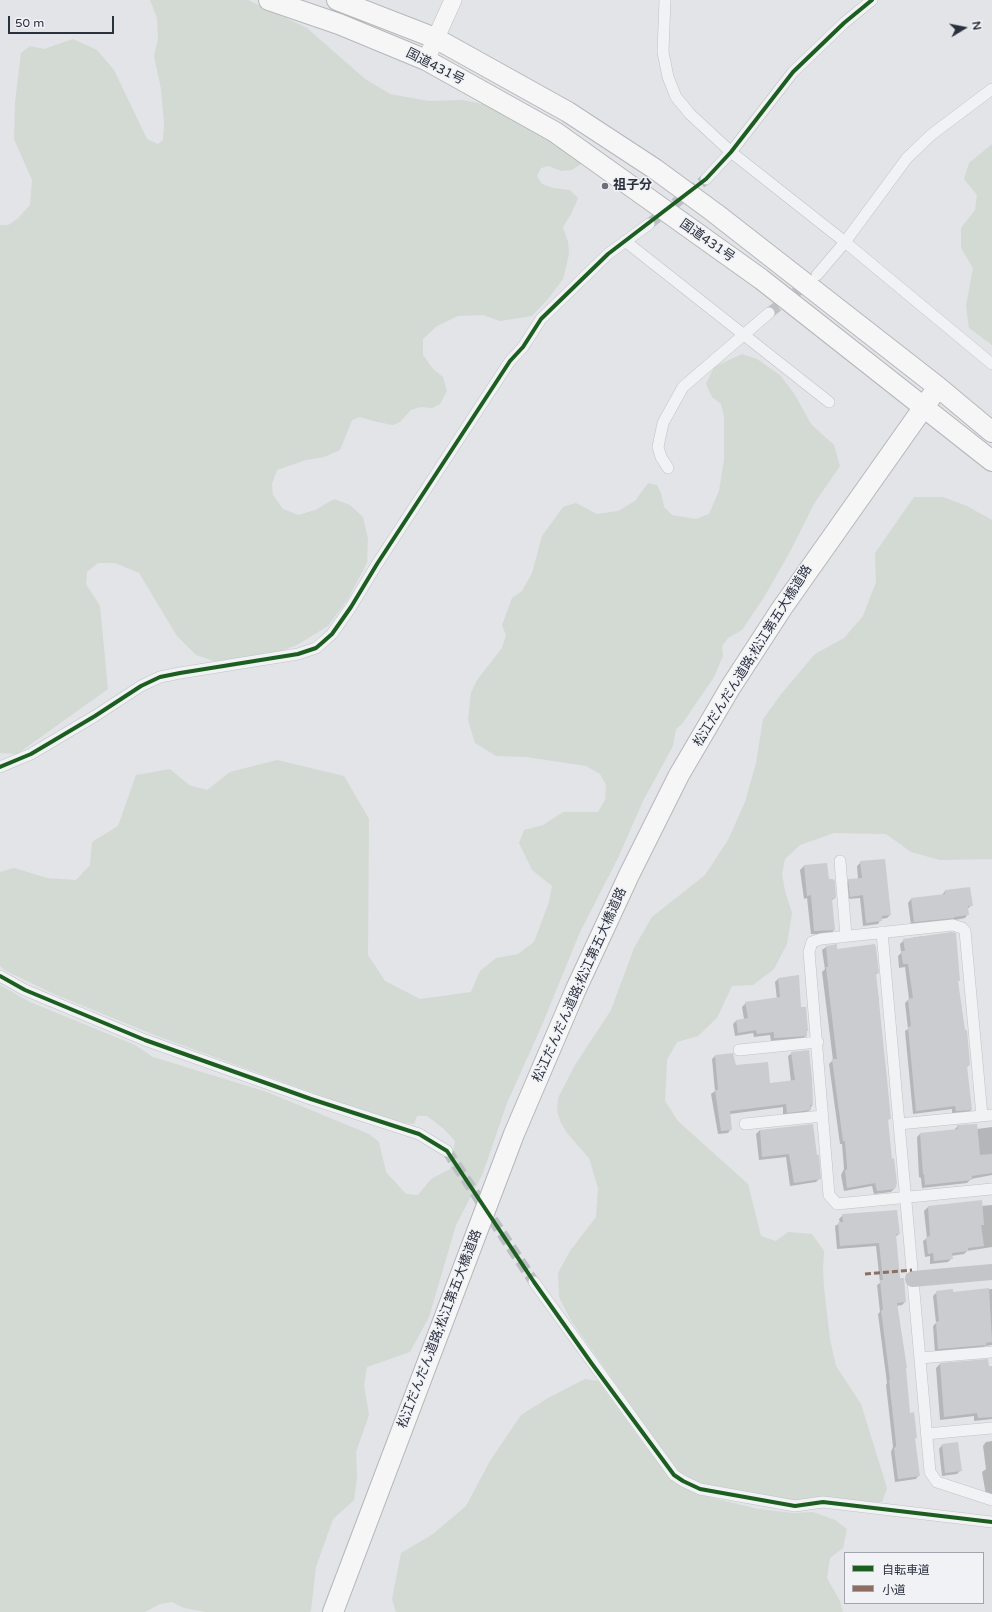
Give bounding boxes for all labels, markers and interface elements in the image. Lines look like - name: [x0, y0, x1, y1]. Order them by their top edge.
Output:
- scale bar: [10, 8, 116, 34]
- north arrow: [944, 8, 984, 48]
- text: 50 m: [15, 16, 44, 30]
- text: N: [969, 20, 983, 31]
- street label: 国道431号: [403, 46, 467, 88]
- place label: 祖子分: [613, 178, 652, 194]
- marker: 祖子分: [600, 181, 610, 191]
- street label: 国道431号: [677, 216, 737, 266]
- street label: 松江だんだん道路;松江第五大橋道路: [690, 562, 816, 750]
- street label: 松江だんだん道路;松江第五大橋道路: [530, 885, 630, 1085]
- street label: 松江だんだん道路;松江第五大橋道路: [395, 1228, 485, 1430]
- legend: [844, 1552, 984, 1604]
- text: 自転車道: [882, 1563, 930, 1577]
- text: 小道: [882, 1583, 906, 1597]

